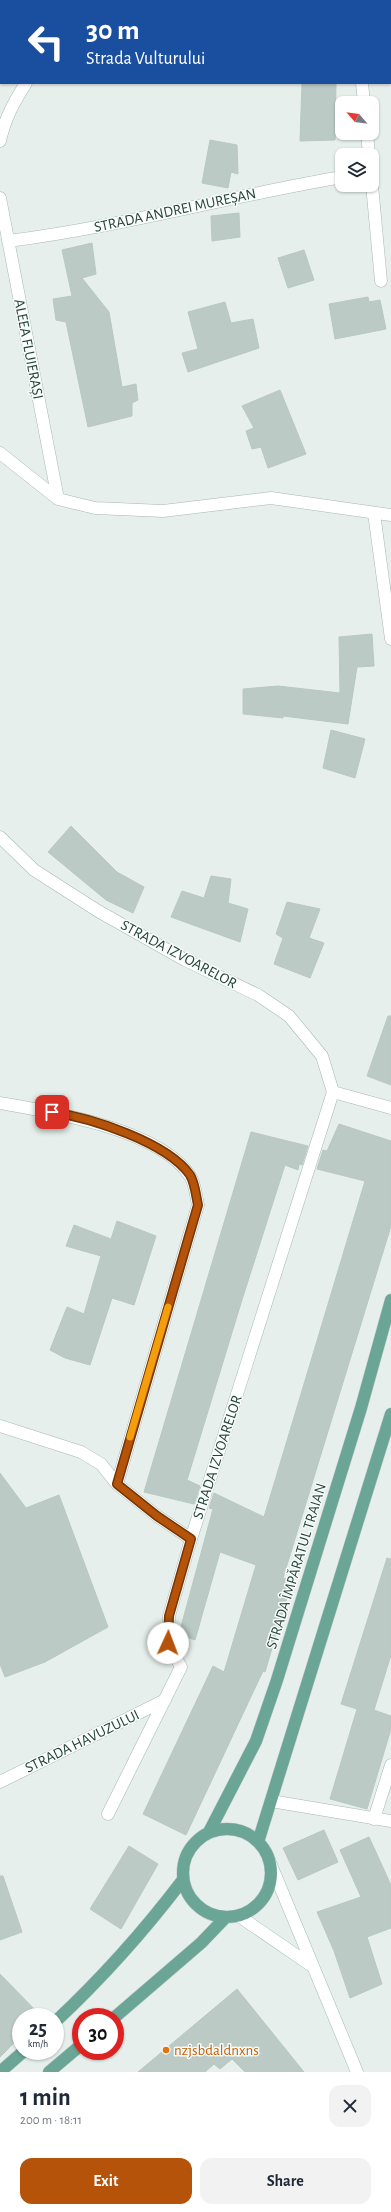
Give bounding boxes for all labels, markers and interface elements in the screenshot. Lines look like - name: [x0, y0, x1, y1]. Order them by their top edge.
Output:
- icon: left: [20, 16, 72, 68]
- text: 30 m: [86, 17, 139, 45]
- text: Strada Vulturului: [86, 50, 205, 68]
- north arrow: [335, 96, 379, 140]
- map controls: [335, 96, 379, 192]
- button: layers: [335, 148, 379, 192]
- street label: STRADA ANDREI MUREȘAN: [93, 186, 258, 236]
- street label: ALEEA FLUIERAȘI: [10, 298, 46, 401]
- street label: STRADA IZVOARELOR: [118, 918, 239, 991]
- pin: [35, 1095, 69, 1129]
- icon: arrive: [41, 1101, 63, 1123]
- street label: STRADA IZVOARELOR: [190, 1393, 245, 1521]
- street label: STRADA ÎMPĂRATUL TRAIAN: [263, 1481, 329, 1651]
- position arrow: [147, 1622, 189, 1664]
- street label: STRADA HAVUZULUI: [23, 1707, 142, 1776]
- speed limit sign: 30: [72, 2008, 124, 2060]
- text: 25: [29, 2019, 47, 2039]
- text: km/h: [28, 2039, 48, 2049]
- place label: nzjsbdaldnxns: [174, 2043, 259, 2058]
- marker: nzjsbdaldnxns: [161, 2045, 171, 2055]
- button: close: [329, 2085, 371, 2127]
- text: 1 min: [20, 2086, 71, 2110]
- text: 200 m · 18:11: [20, 2114, 82, 2127]
- button: Exit: [20, 2158, 192, 2204]
- button: Share: [200, 2158, 371, 2204]

